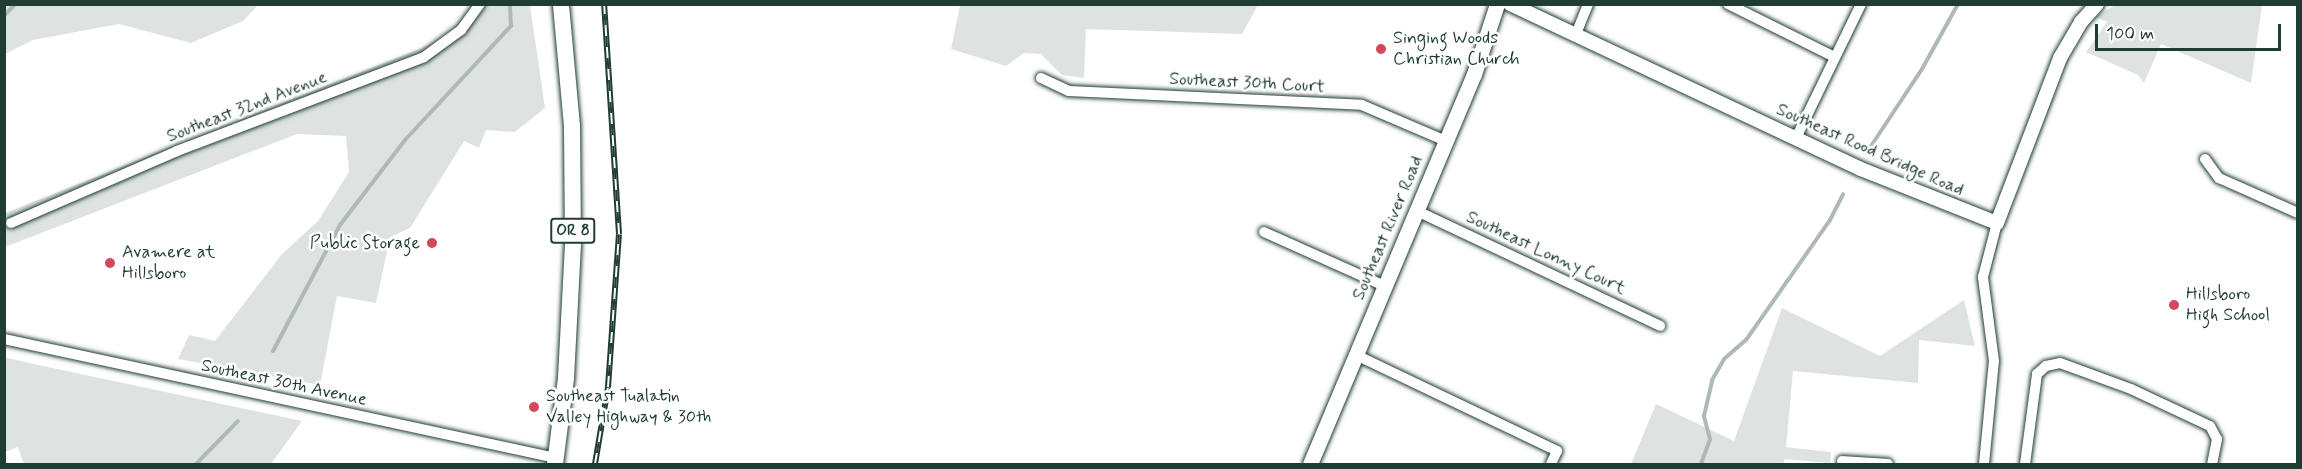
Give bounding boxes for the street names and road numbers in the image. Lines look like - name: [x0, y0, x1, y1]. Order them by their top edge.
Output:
- street label: Southeast 32nd Avenue: [163, 66, 331, 148]
- street label: Southeast 30th Court: [1169, 68, 1325, 98]
- street label: Southeast Rood Bridge Road: [1773, 99, 1967, 201]
- street label: Southeast River Road: [1348, 153, 1428, 303]
- street label: Southeast Lonny Court: [1463, 207, 1629, 299]
- road number: OR 8: [549, 218, 597, 244]
- street label: Southeast 30th Avenue: [199, 355, 369, 411]

